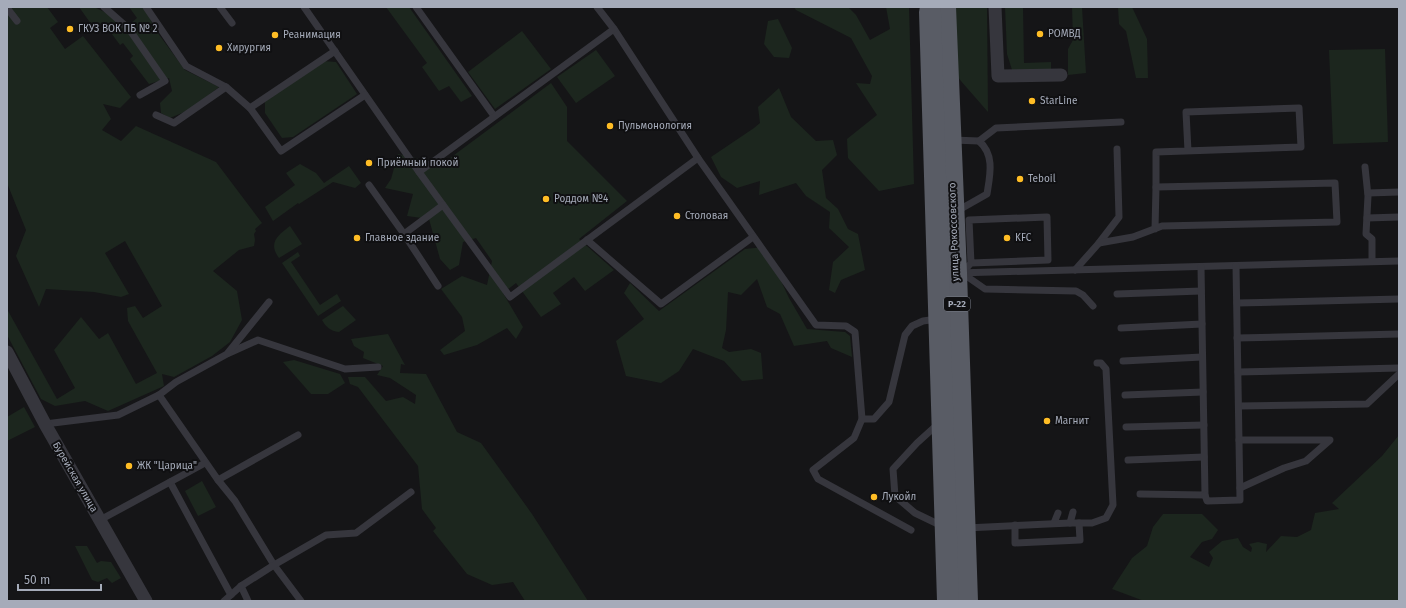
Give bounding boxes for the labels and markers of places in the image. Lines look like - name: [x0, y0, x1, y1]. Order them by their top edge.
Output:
- place label: ГКУЗ ВОК ПБ № 2: [78, 23, 158, 35]
- marker: ГКУЗ ВОК ПБ № 2: [65, 24, 75, 34]
- place label: РОМВД: [1048, 28, 1081, 40]
- place label: Реанимация: [283, 29, 341, 41]
- marker: РОМВД: [1035, 29, 1045, 39]
- marker: Реанимация: [270, 30, 280, 40]
- place label: Хирургия: [227, 42, 271, 54]
- marker: Хирургия: [214, 43, 224, 53]
- place label: StarLine: [1040, 95, 1077, 107]
- marker: StarLine: [1027, 96, 1037, 106]
- place label: Пульмонология: [618, 120, 692, 132]
- marker: Пульмонология: [605, 121, 615, 131]
- place label: Приёмный покой: [377, 156, 458, 169]
- marker: Приёмный покой: [364, 158, 374, 168]
- place label: Teboil: [1028, 173, 1056, 185]
- marker: Teboil: [1015, 174, 1025, 184]
- place label: Роддом №4: [554, 193, 609, 205]
- marker: Роддом №4: [541, 194, 551, 204]
- place label: Столовая: [685, 210, 728, 222]
- marker: Столовая: [672, 211, 682, 221]
- place label: Главное здание: [365, 232, 439, 244]
- place label: KFC: [1015, 232, 1032, 244]
- marker: Главное здание: [352, 233, 362, 243]
- marker: KFC: [1002, 233, 1012, 243]
- place label: Магнит: [1055, 415, 1089, 427]
- marker: Магнит: [1042, 416, 1052, 426]
- place label: ЖК "Царица": [137, 460, 197, 472]
- marker: ЖК "Царица": [124, 461, 134, 471]
- place label: Лукойл: [882, 491, 916, 503]
- marker: Лукойл: [869, 492, 879, 502]

